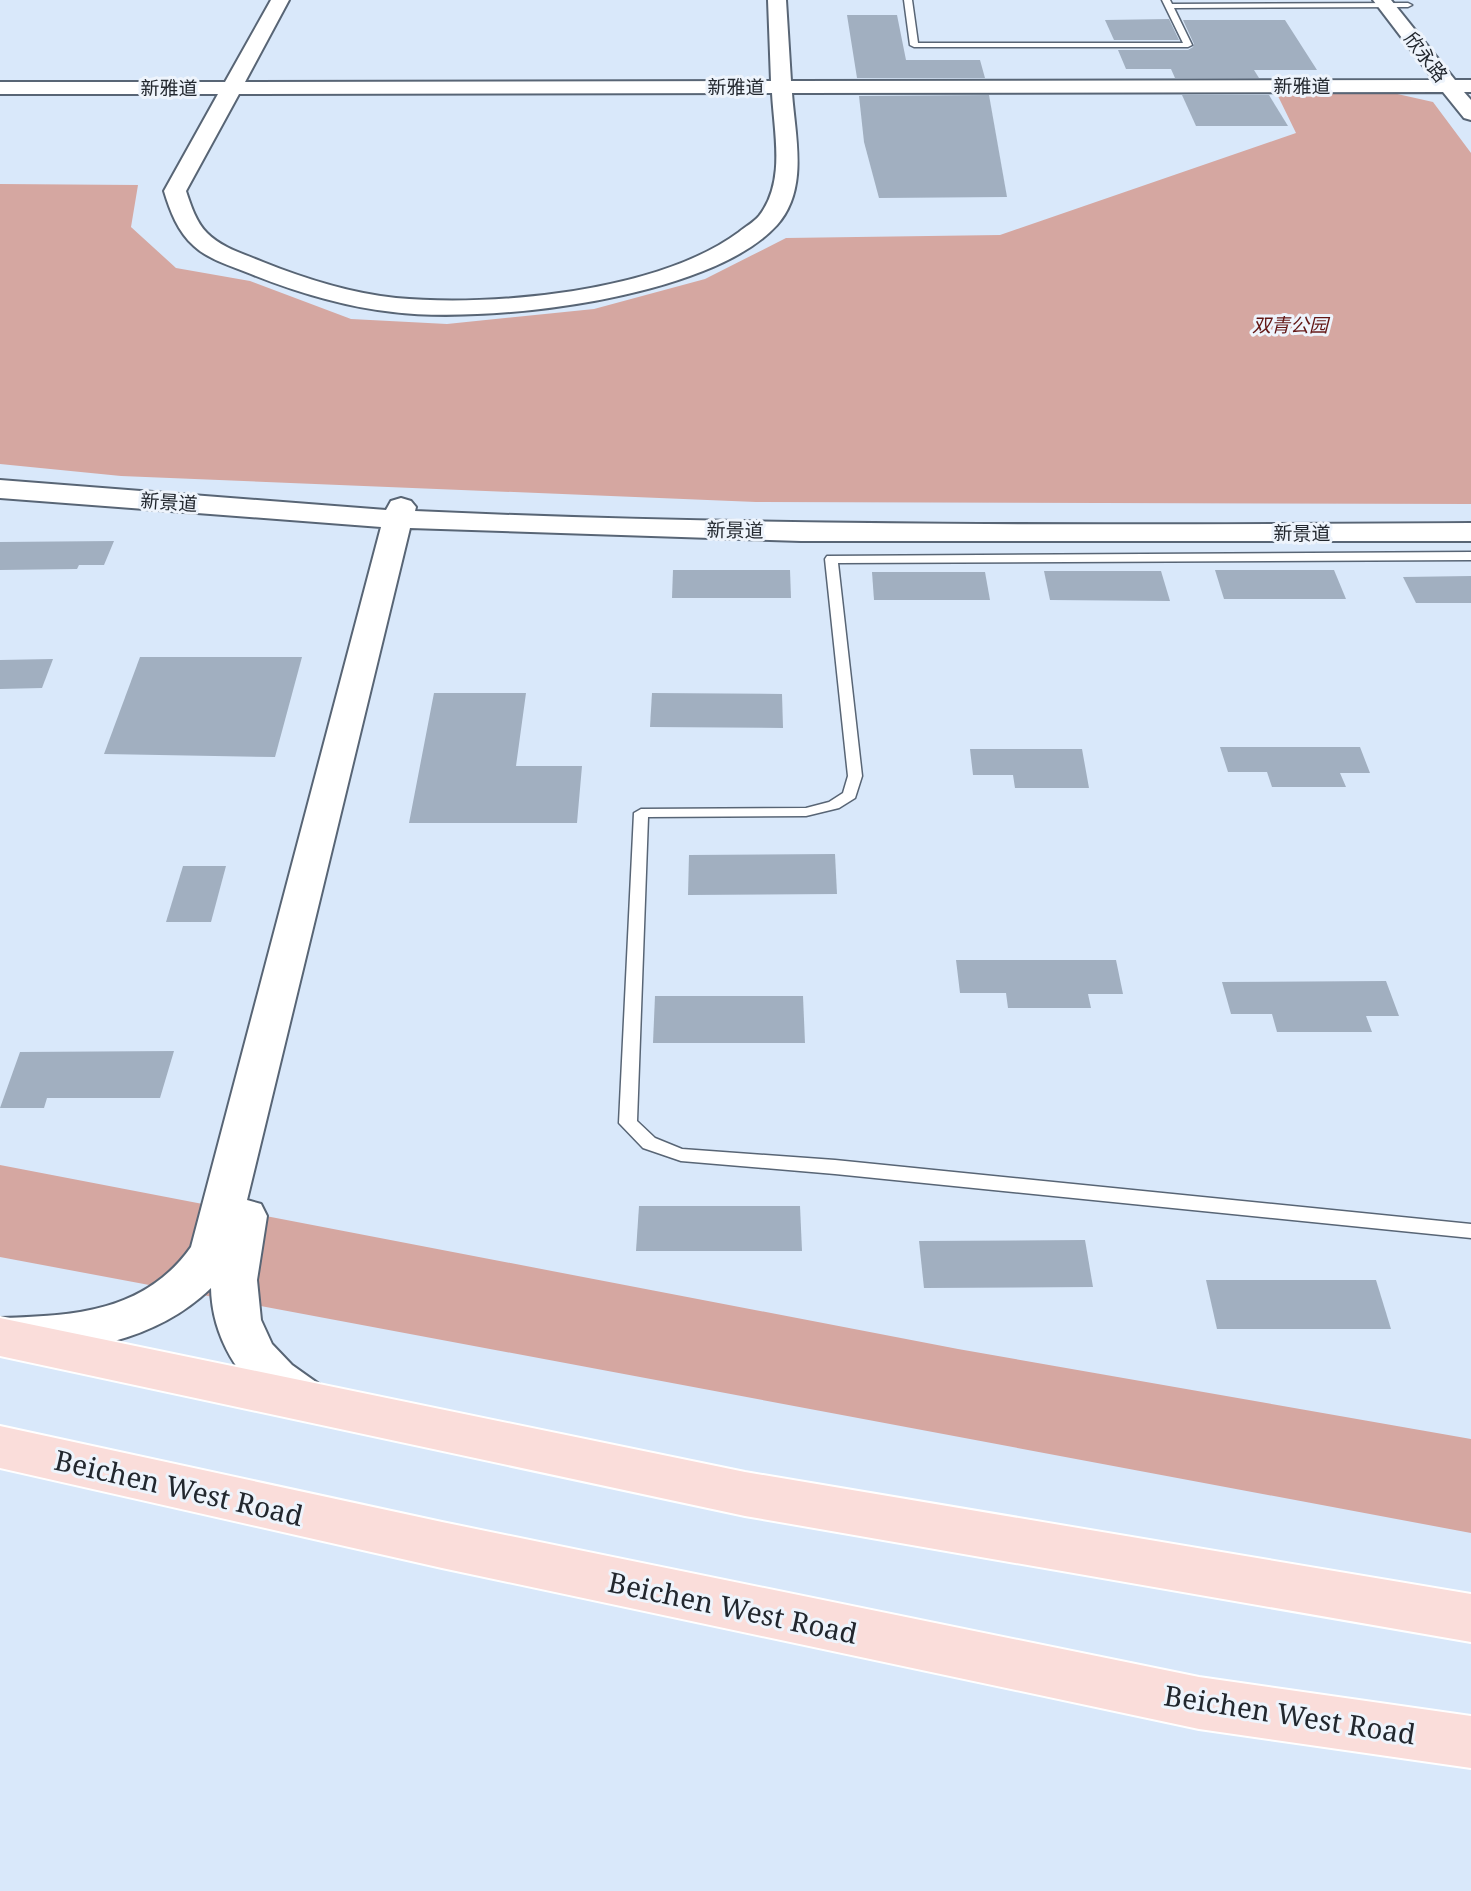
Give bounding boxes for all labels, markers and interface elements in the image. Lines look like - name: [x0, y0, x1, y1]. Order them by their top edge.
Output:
- street label: 欣永路: [1398, 27, 1454, 87]
- street label: 新雅道: [1273, 73, 1331, 99]
- street label: 新雅道: [707, 74, 765, 100]
- street label: 新雅道: [140, 75, 198, 101]
- park label: 双青公园: [1252, 312, 1331, 338]
- street label: 新景道: [140, 487, 198, 517]
- street label: 新景道: [706, 517, 764, 543]
- street label: 新景道: [1273, 520, 1331, 546]
- street label: Beichen West Road: [51, 1440, 307, 1534]
- street label: Beichen West Road: [605, 1562, 861, 1652]
- street label: Beichen West Road: [1162, 1675, 1418, 1753]

